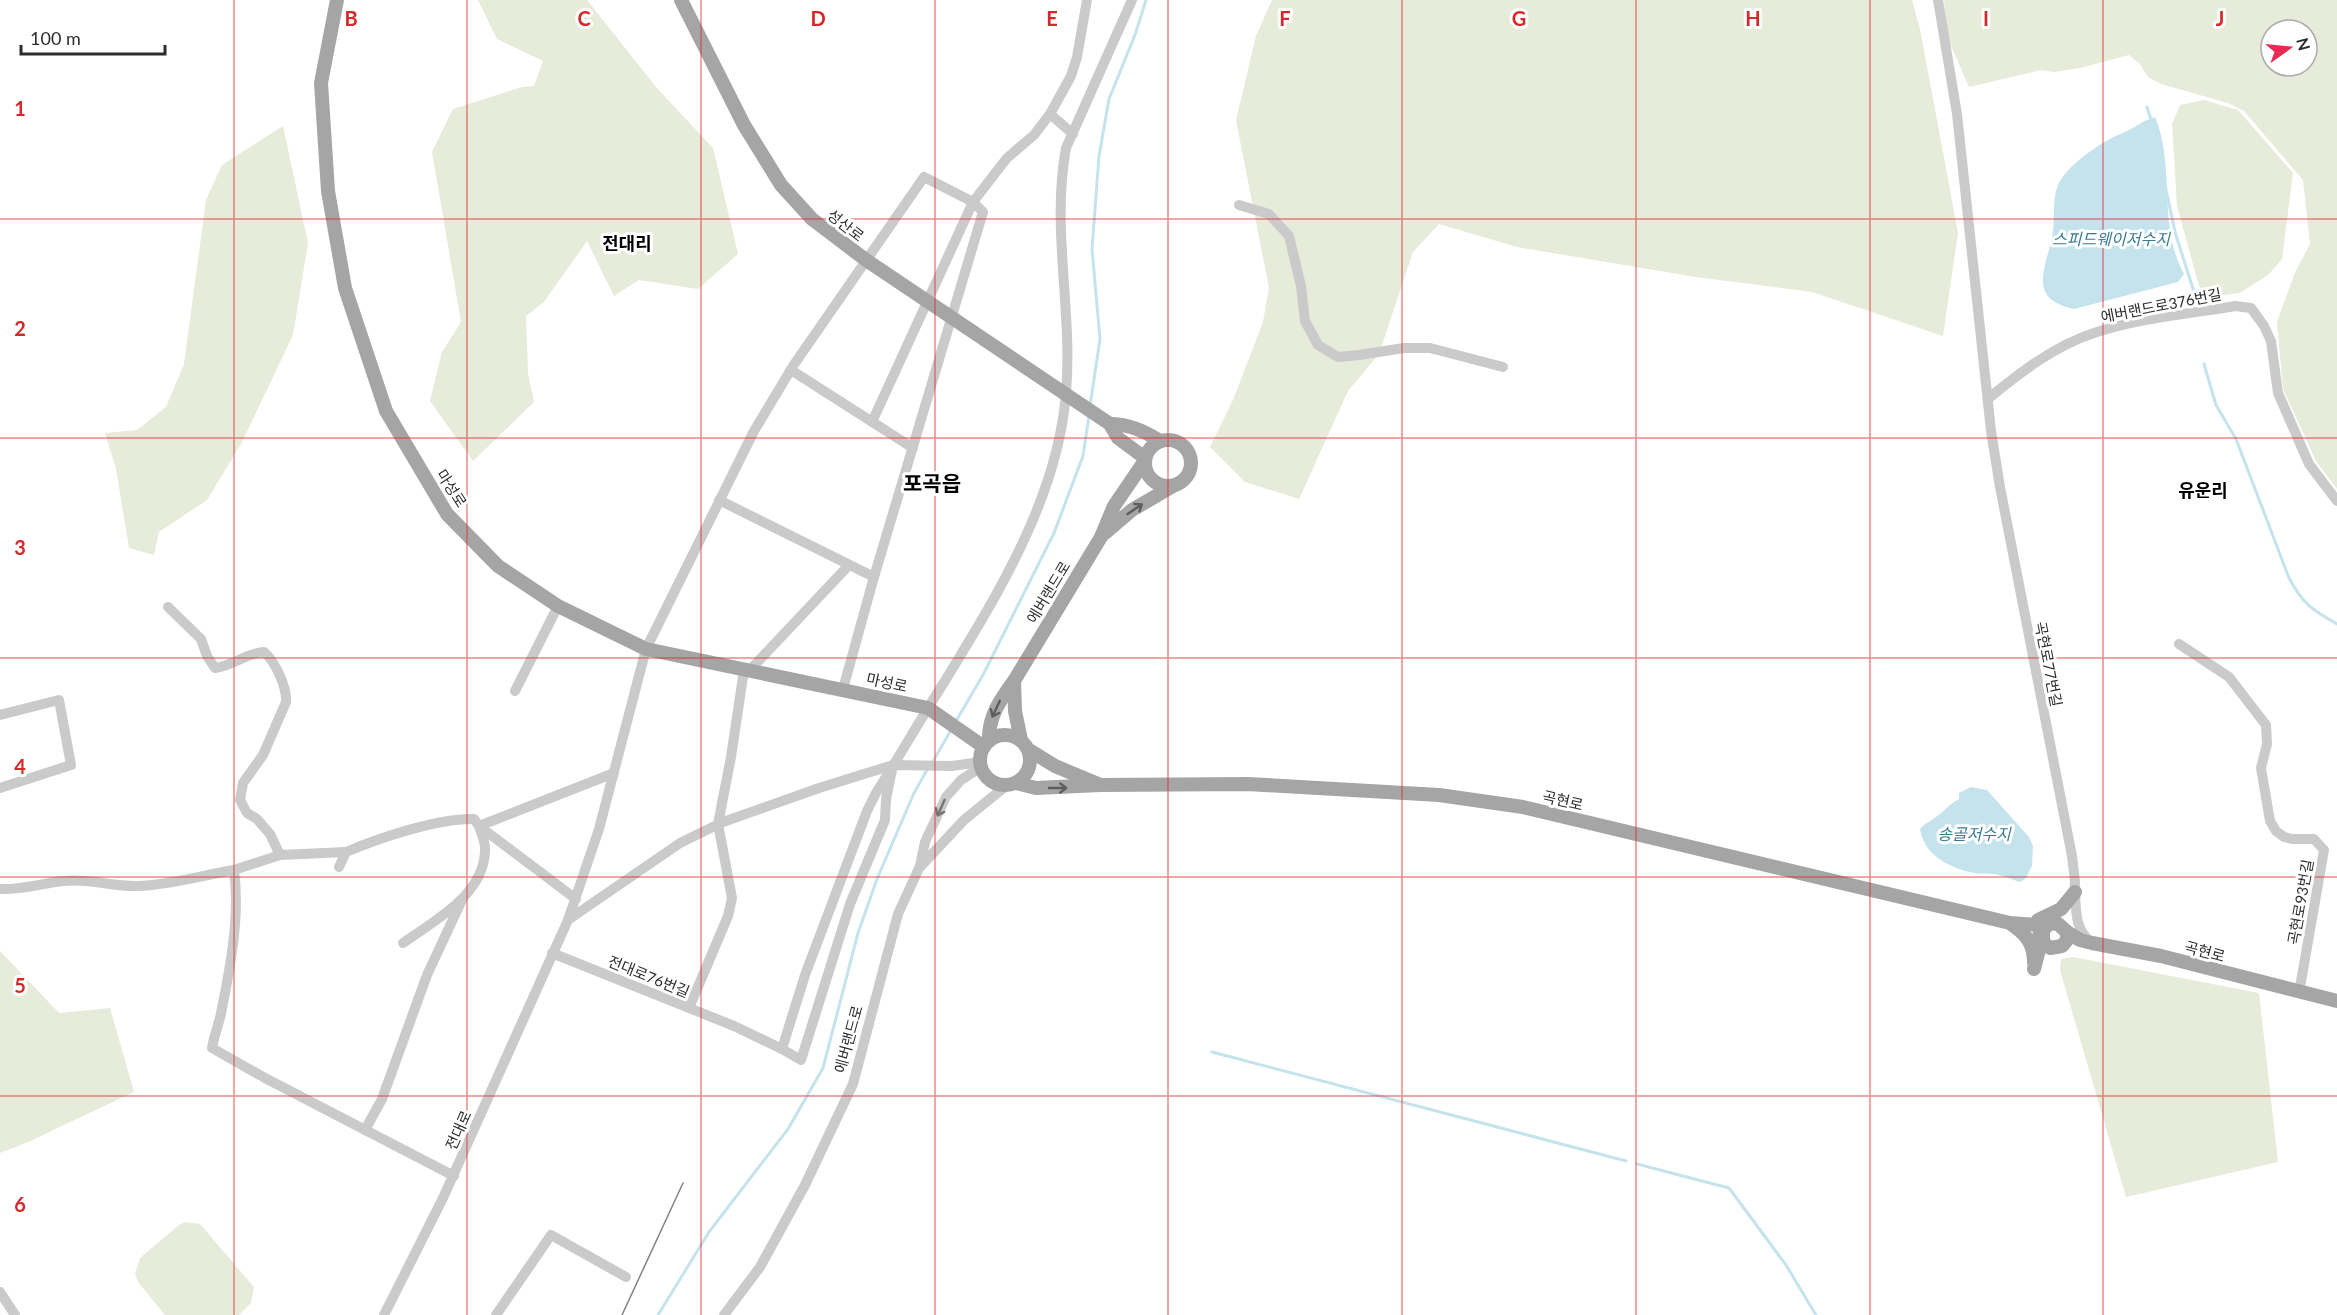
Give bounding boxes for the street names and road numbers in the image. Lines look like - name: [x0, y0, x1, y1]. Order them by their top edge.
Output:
- street label: 성산로: [824, 205, 868, 245]
- street label: 에버랜드로376번길: [2099, 284, 2223, 326]
- street label: 마성로: [433, 466, 471, 510]
- street label: 에버랜드로: [1023, 558, 1073, 626]
- street label: 곡현로77번길: [2032, 620, 2066, 708]
- street label: 마성로: [865, 669, 909, 695]
- street label: 곡현로: [1541, 787, 1585, 813]
- street label: 곡현로93번길: [2284, 858, 2316, 946]
- street label: 곡현로: [2183, 937, 2227, 965]
- street label: 전대로76번길: [606, 951, 692, 1001]
- street label: 에버랜드로: [830, 1003, 866, 1075]
- street label: 전대로: [441, 1107, 475, 1153]

